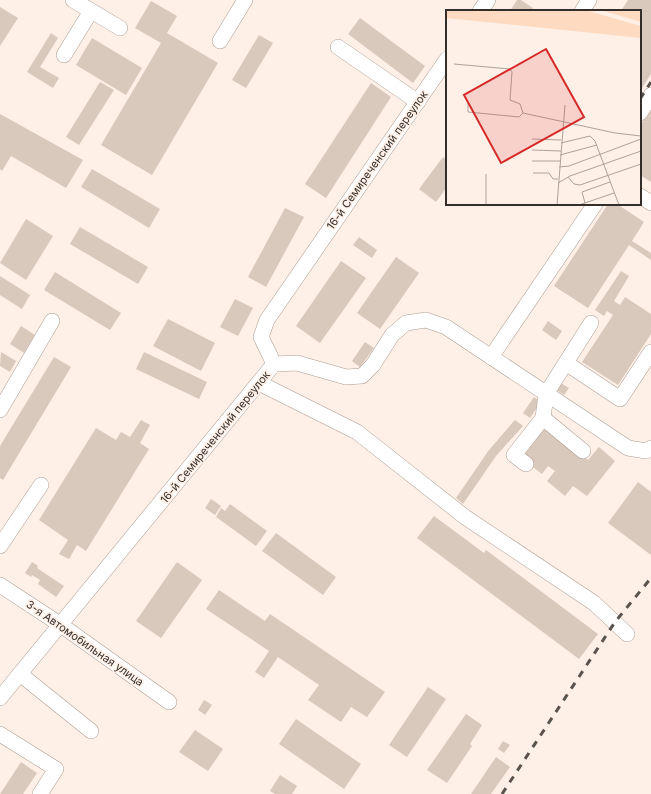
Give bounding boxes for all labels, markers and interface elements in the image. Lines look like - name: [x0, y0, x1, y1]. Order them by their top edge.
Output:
- inset map: [446, 10, 641, 205]
- street label: 16-й Семиреченский переулок: [323, 88, 431, 232]
- street label: 16-й Семиреченский переулок: [157, 368, 273, 506]
- street label: 3-я Автомобильная улица: [24, 597, 146, 689]

